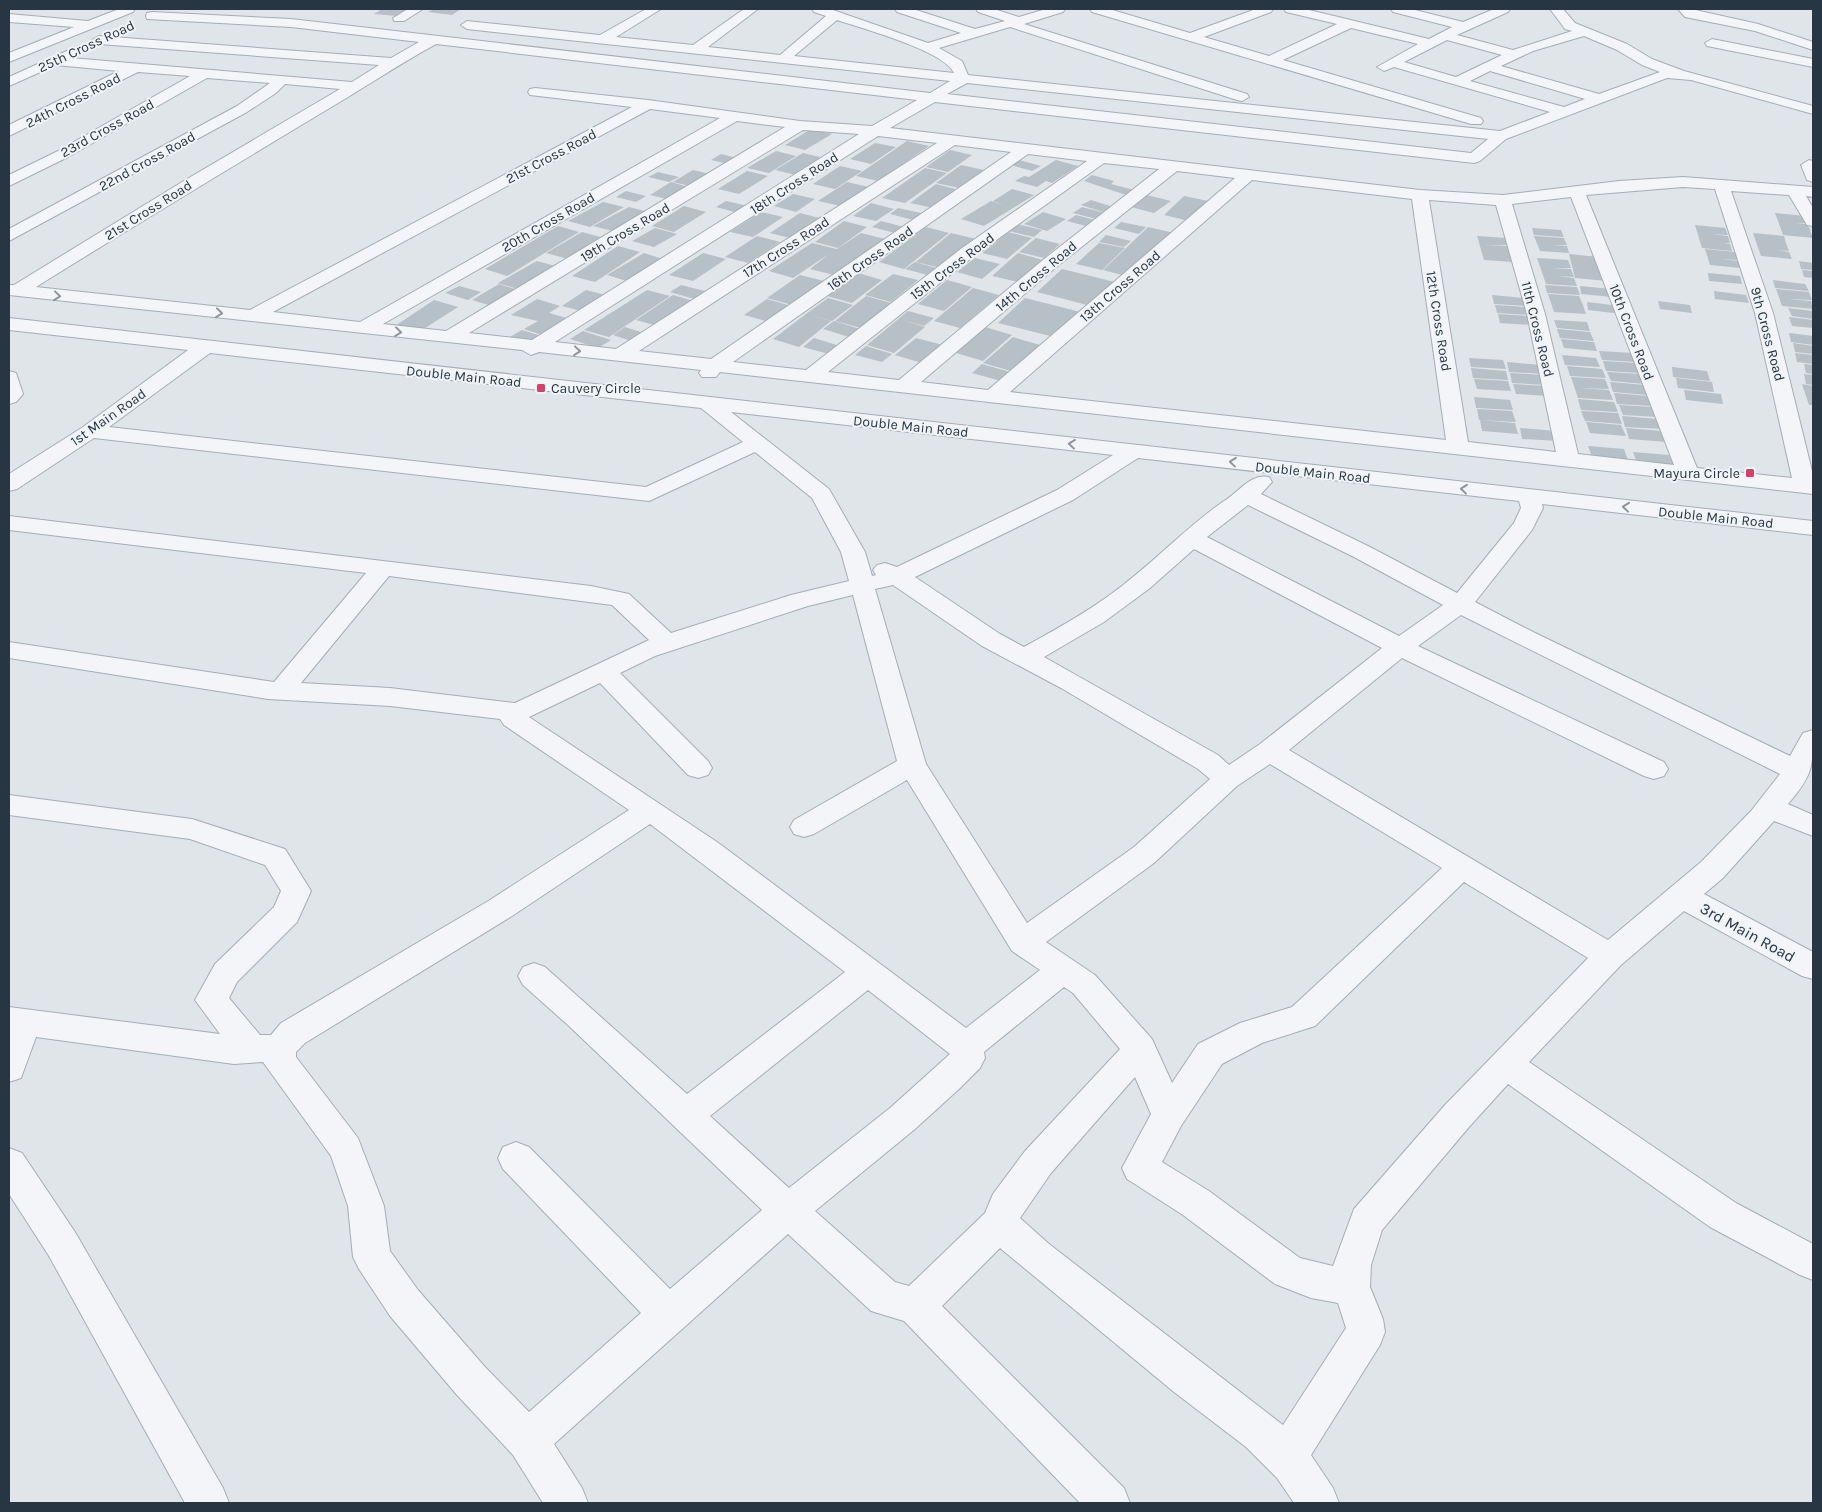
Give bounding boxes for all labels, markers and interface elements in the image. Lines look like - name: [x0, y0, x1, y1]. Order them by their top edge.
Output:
- street label: 25th Cross Road: [35, 17, 137, 76]
- street label: 24th Cross Road: [23, 69, 124, 132]
- street label: 23rd Cross Road: [57, 96, 157, 161]
- street label: 21st Cross Road: [503, 125, 599, 187]
- street label: 22nd Cross Road: [96, 128, 199, 195]
- street label: 18th Cross Road: [747, 149, 842, 218]
- street label: 21st Cross Road: [101, 177, 195, 244]
- street label: 20th Cross Road: [499, 189, 598, 256]
- street label: 19th Cross Road: [577, 199, 673, 266]
- street label: 17th Cross Road: [740, 213, 833, 282]
- street label: 16th Cross Road: [824, 222, 917, 294]
- street label: 15th Cross Road: [907, 229, 998, 304]
- street label: 14th Cross Road: [992, 237, 1080, 315]
- street label: 13th Cross Road: [1076, 247, 1164, 326]
- street label: 12th Cross Road: [1422, 270, 1455, 372]
- street label: 11th Cross Road: [1517, 280, 1558, 379]
- street label: 10th Cross Road: [1605, 282, 1658, 383]
- street label: 9th Cross Road: [1747, 285, 1788, 383]
- one-way arrow: [54, 290, 62, 301]
- one-way arrow: [215, 307, 223, 318]
- one-way arrow: [394, 326, 402, 337]
- one-way arrow: [573, 345, 581, 356]
- street label: Double Main Road: [405, 362, 522, 391]
- place label: Cauvery Circle: [551, 380, 641, 397]
- marker: Cauvery Circle: [535, 382, 547, 394]
- street label: 1st Main Road: [67, 385, 149, 450]
- street label: Double Main Road: [852, 412, 969, 441]
- one-way arrow: [1067, 439, 1075, 450]
- one-way arrow: [1229, 457, 1237, 468]
- street label: Double Main Road: [1254, 458, 1371, 487]
- place label: Mayura Circle: [1653, 465, 1740, 482]
- marker: Mayura Circle: [1744, 467, 1756, 479]
- one-way arrow: [1460, 484, 1468, 495]
- one-way arrow: [1621, 502, 1629, 513]
- street label: Double Main Road: [1657, 503, 1774, 532]
- street label: 3rd Main Road: [1697, 898, 1799, 966]

